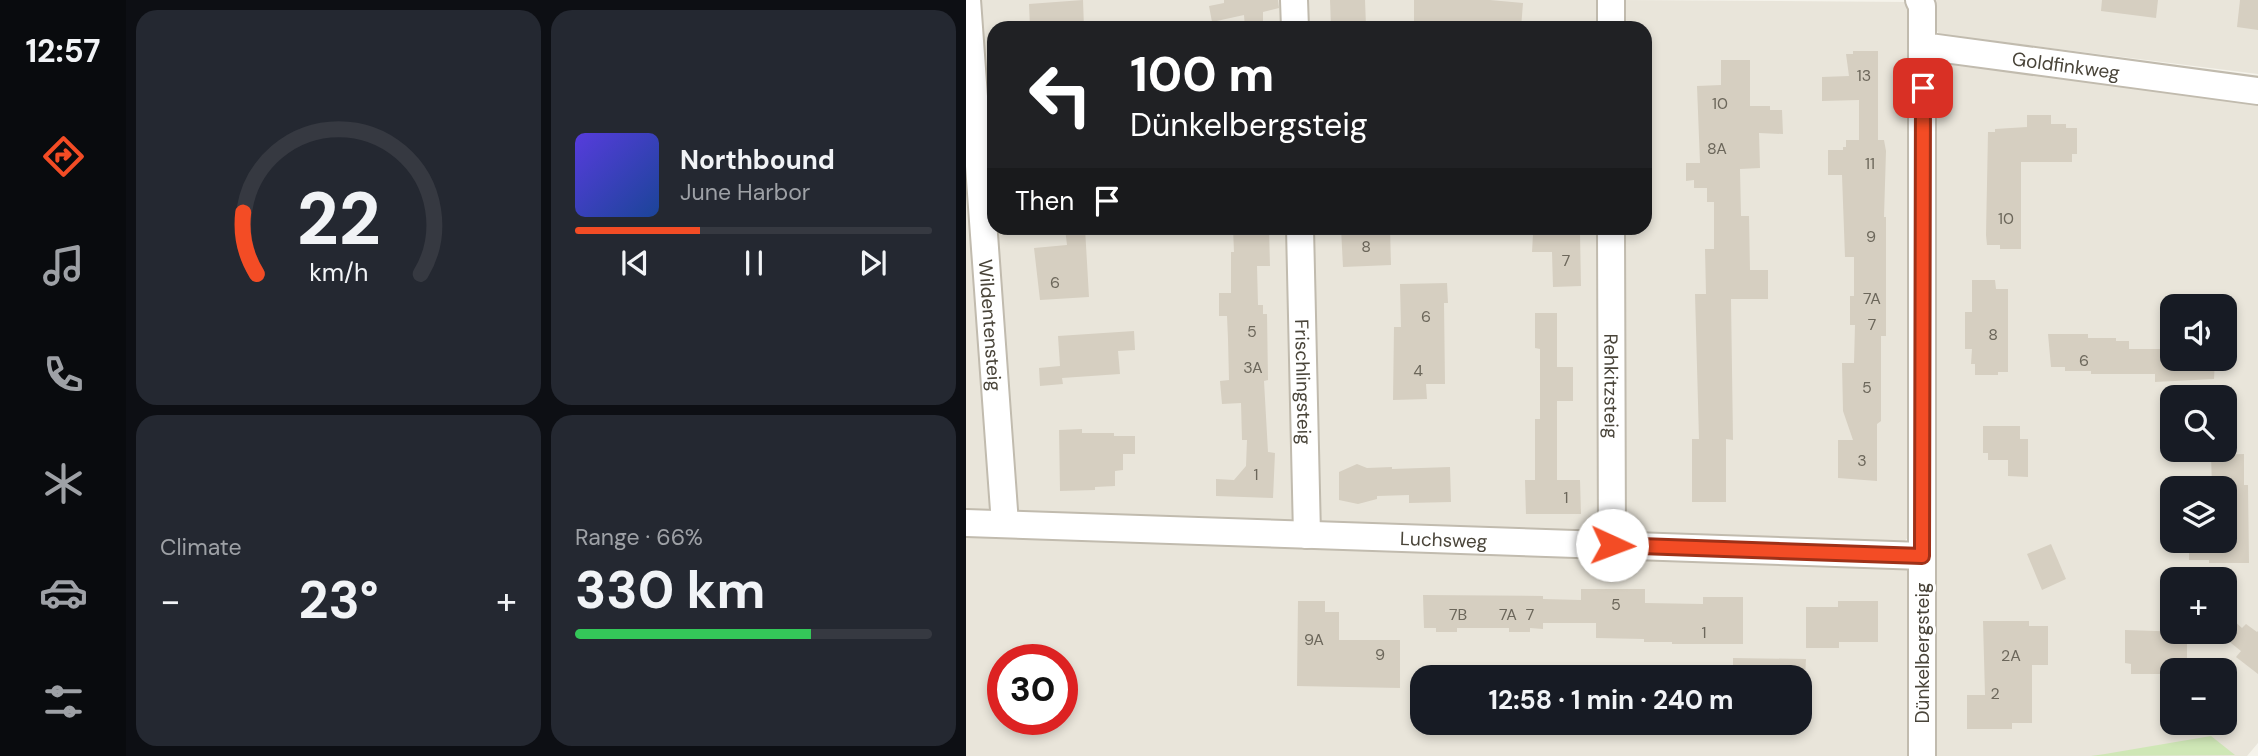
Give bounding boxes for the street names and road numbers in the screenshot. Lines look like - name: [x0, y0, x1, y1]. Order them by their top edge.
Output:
- street label: Goldfinkweg: [2011, 46, 2122, 85]
- street label: Wildentensteig: [973, 258, 1008, 392]
- street label: Frischlingsteig: [1290, 319, 1317, 445]
- street label: Rehkitzsteig: [1599, 333, 1624, 439]
- street label: Luchsweg: [1400, 525, 1488, 554]
- street label: Dünkelbergsteig: [1910, 582, 1935, 724]

